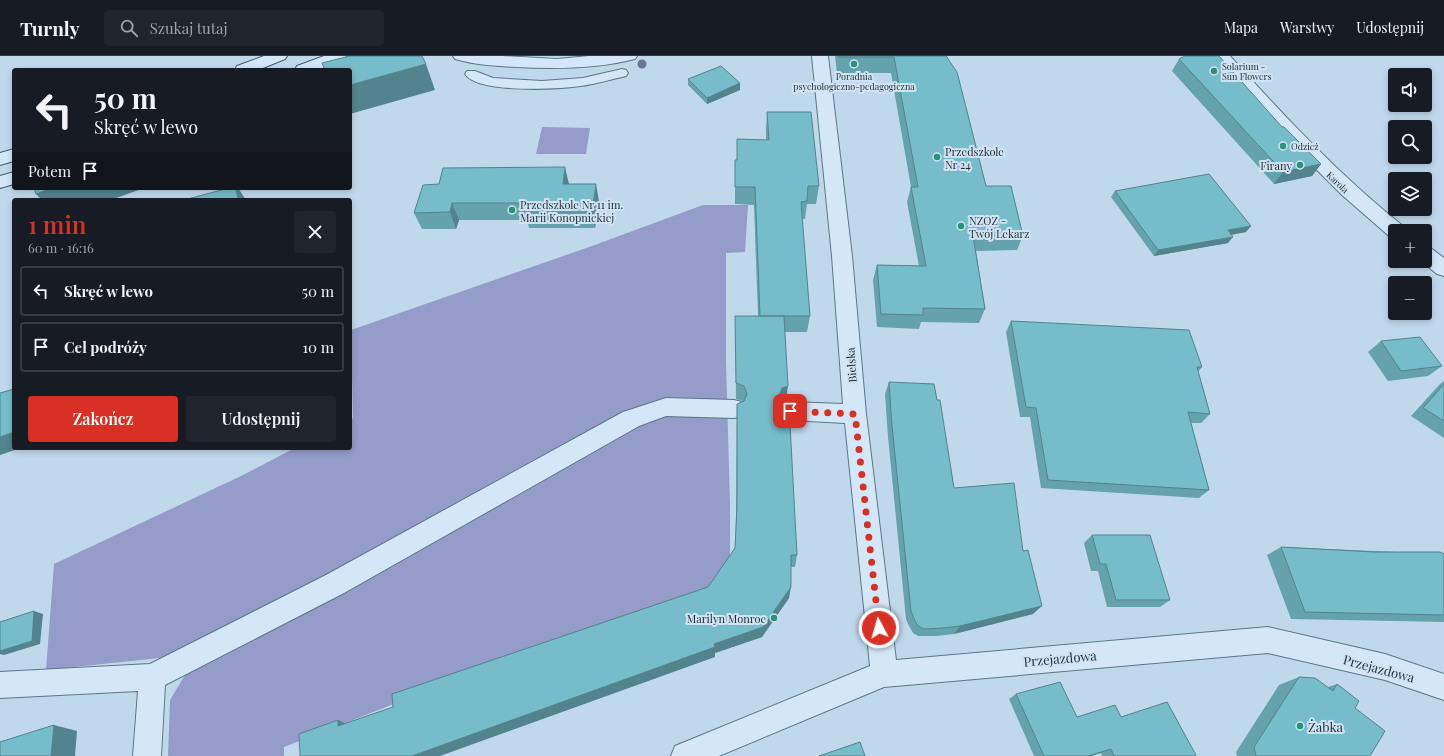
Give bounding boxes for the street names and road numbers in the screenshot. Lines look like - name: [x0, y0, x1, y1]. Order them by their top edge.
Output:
- street label: Karola: [1324, 169, 1352, 196]
- street label: Bielska: [842, 346, 860, 383]
- street label: Przejazdowa: [1023, 646, 1098, 670]
- street label: Przejazdowa: [1341, 650, 1417, 686]

